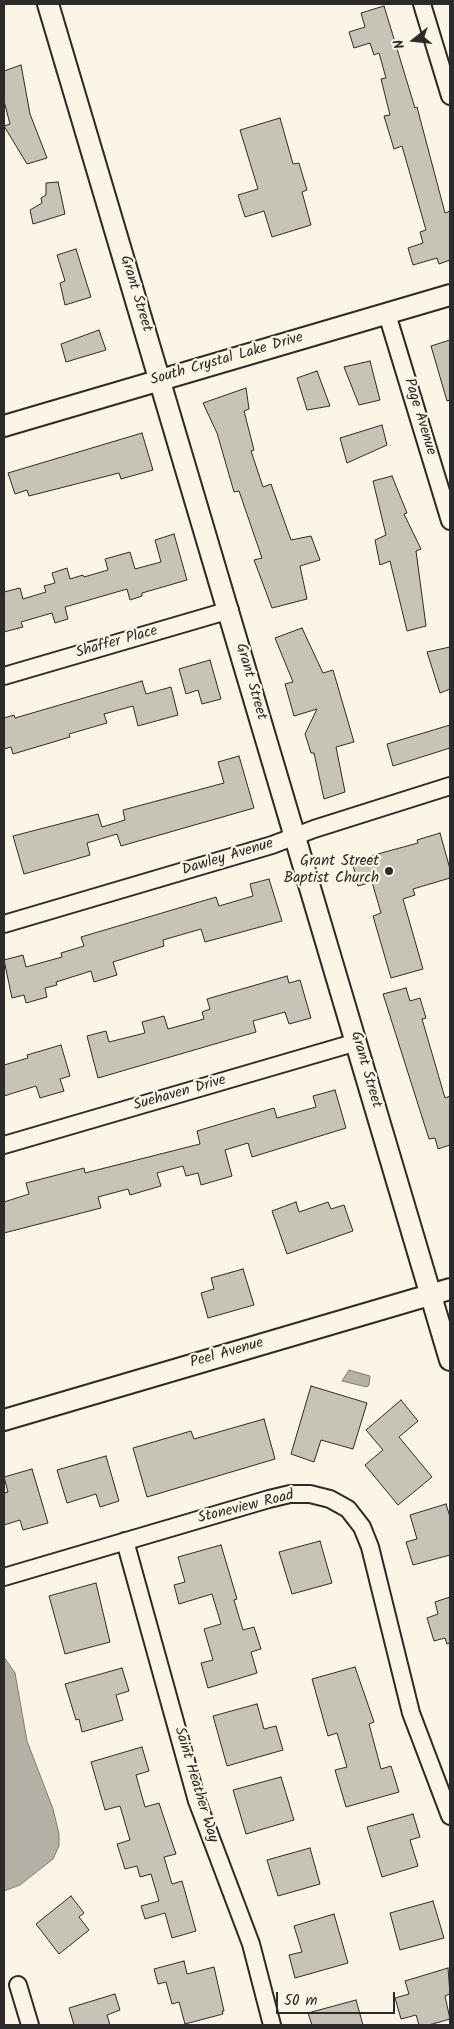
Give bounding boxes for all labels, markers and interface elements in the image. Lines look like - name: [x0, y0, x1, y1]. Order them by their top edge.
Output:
- north arrow: [389, 15, 439, 65]
- text: N: [388, 37, 411, 51]
- street label: Grant Street: [115, 254, 155, 334]
- street label: South Crystal Lake Drive: [149, 330, 305, 390]
- street label: Page Avenue: [399, 376, 439, 458]
- street label: Shaffer Place: [74, 623, 160, 663]
- street label: Grant Street: [230, 642, 270, 722]
- street label: Dawley Avenue: [180, 836, 276, 880]
- place label: Grant Street Baptist Church: [284, 853, 379, 888]
- marker: Grant Street Baptist Church: [383, 865, 395, 877]
- street label: Grant Street: [345, 1030, 385, 1110]
- street label: Suehaven Drive: [132, 1072, 228, 1116]
- street label: Peel Avenue: [188, 1335, 266, 1373]
- street label: Stoneview Road: [196, 1487, 296, 1529]
- street label: Saint Heather Way: [169, 1725, 221, 1845]
- scale bar: [279, 1982, 398, 2014]
- text: 50 m: [284, 1989, 318, 2013]

